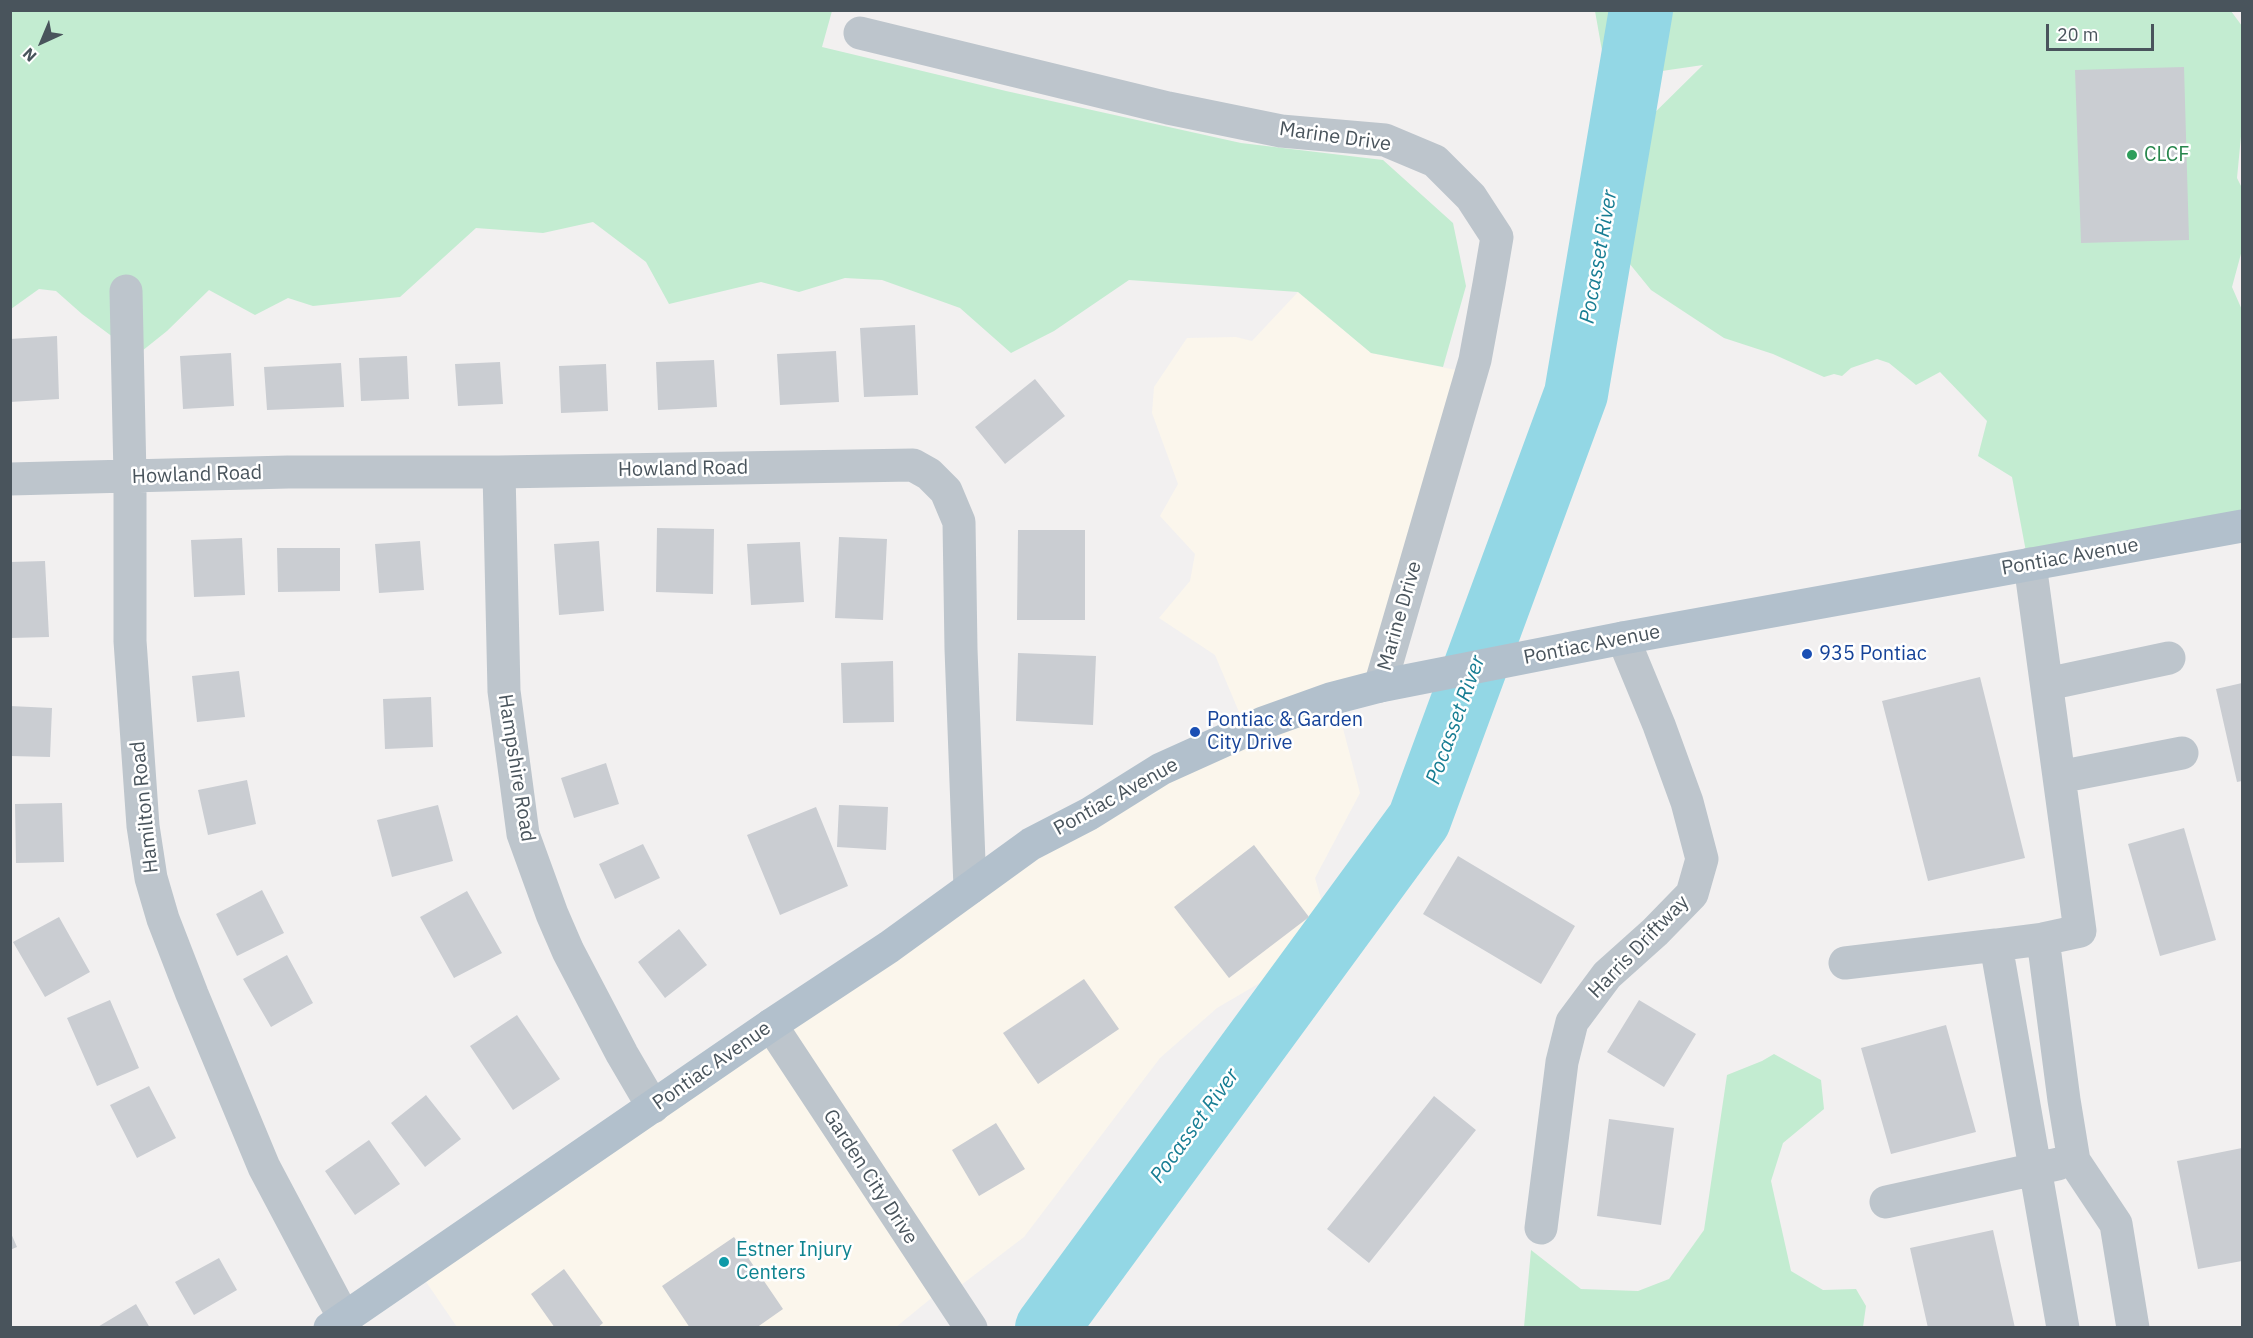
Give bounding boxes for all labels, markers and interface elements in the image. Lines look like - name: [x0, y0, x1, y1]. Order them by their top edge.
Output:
- north arrow: [12, 12, 72, 72]
- scale bar: [2049, 12, 2157, 50]
- text: 20 m: [2057, 23, 2099, 46]
- text: N: [18, 44, 41, 66]
- street label: Marine Drive: [1278, 117, 1392, 157]
- place label: CLCF: [2144, 143, 2189, 167]
- marker: CLCF: [2125, 148, 2139, 162]
- water label: Pocasset River: [1575, 188, 1623, 326]
- street label: Howland Road: [618, 456, 748, 482]
- street label: Howland Road: [131, 461, 263, 489]
- street label: Pontiac Avenue: [2000, 533, 2140, 581]
- street label: Marine Drive: [1373, 559, 1427, 673]
- street label: Pontiac Avenue: [1522, 620, 1662, 670]
- place label: 935 Pontiac: [1819, 642, 1927, 666]
- marker: 935 Pontiac: [1800, 647, 1814, 661]
- water label: Pocasset River: [1421, 652, 1491, 788]
- street label: Hampshire Road: [493, 693, 539, 843]
- place label: Pontiac & Garden City Drive: [1207, 708, 1363, 755]
- marker: Pontiac & Garden City Drive: [1188, 725, 1202, 739]
- street label: Hamilton Road: [126, 740, 164, 874]
- street label: Pontiac Avenue: [1050, 753, 1182, 841]
- street label: Harris Driftway: [1584, 890, 1694, 1004]
- street label: Pontiac Avenue: [648, 1016, 776, 1116]
- water label: Pocasset River: [1145, 1064, 1245, 1188]
- street label: Garden City Drive: [817, 1105, 923, 1249]
- place label: Estner Injury Centers: [736, 1238, 852, 1285]
- marker: Estner Injury Centers: [717, 1255, 731, 1269]

